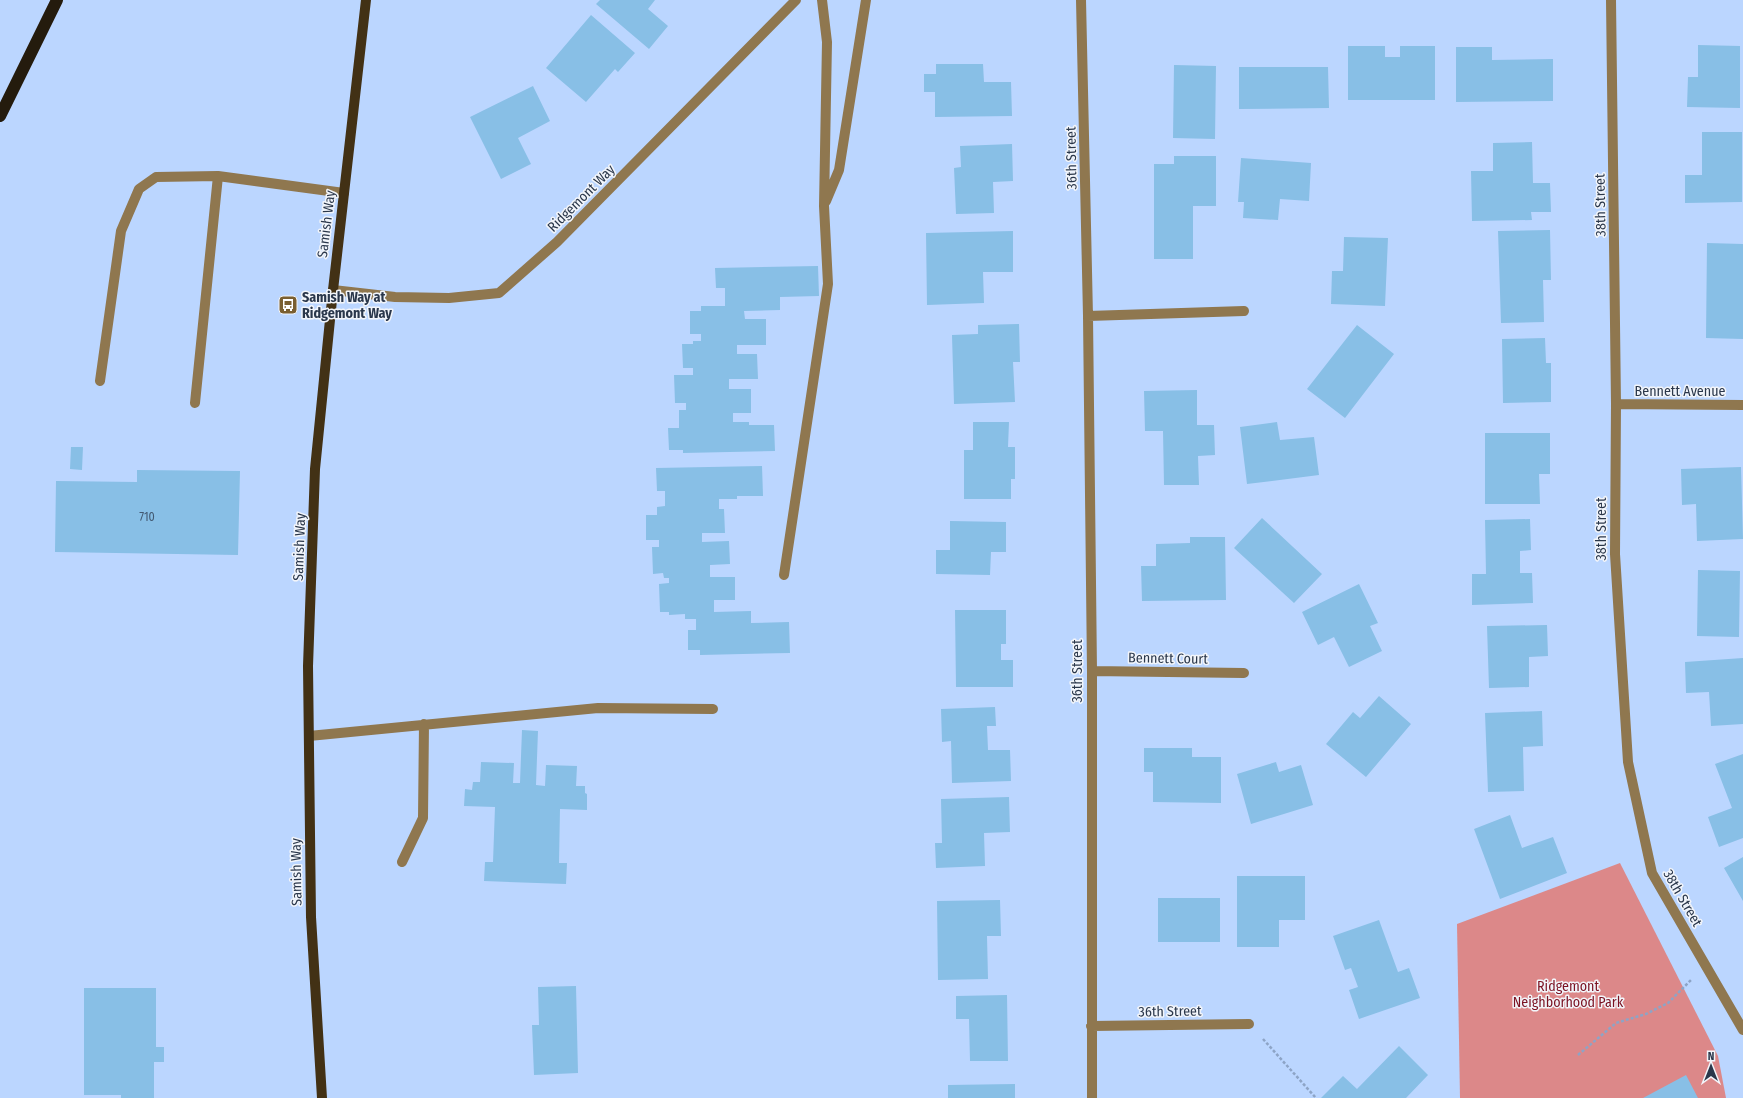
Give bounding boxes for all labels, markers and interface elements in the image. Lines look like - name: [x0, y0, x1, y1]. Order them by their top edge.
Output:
- street label: 36th Street: [1062, 126, 1081, 190]
- street label: Ridgemont Way: [544, 161, 619, 236]
- street label: 38th Street: [1591, 173, 1610, 237]
- street label: Samish Way: [314, 189, 339, 259]
- place label: Samish Way at Ridgemont Way: [302, 289, 392, 322]
- bus stop icon: Samish Way at Ridgemont Way: [277, 294, 299, 316]
- street label: Bennett Avenue: [1635, 383, 1725, 400]
- street label: 38th Street: [1593, 497, 1610, 561]
- house number: 710: [139, 510, 155, 524]
- street label: Samish Way: [290, 512, 309, 581]
- street label: 36th Street: [1069, 639, 1086, 702]
- street label: Bennett Court: [1128, 649, 1208, 668]
- street label: Samish Way: [287, 837, 306, 906]
- street label: 38th Street: [1659, 867, 1706, 930]
- park label: Ridgemont Neighborhood Park: [1513, 978, 1624, 1011]
- street label: 36th Street: [1138, 1002, 1202, 1021]
- north arrow: [1691, 1046, 1731, 1086]
- text: N: [1708, 1050, 1714, 1063]

